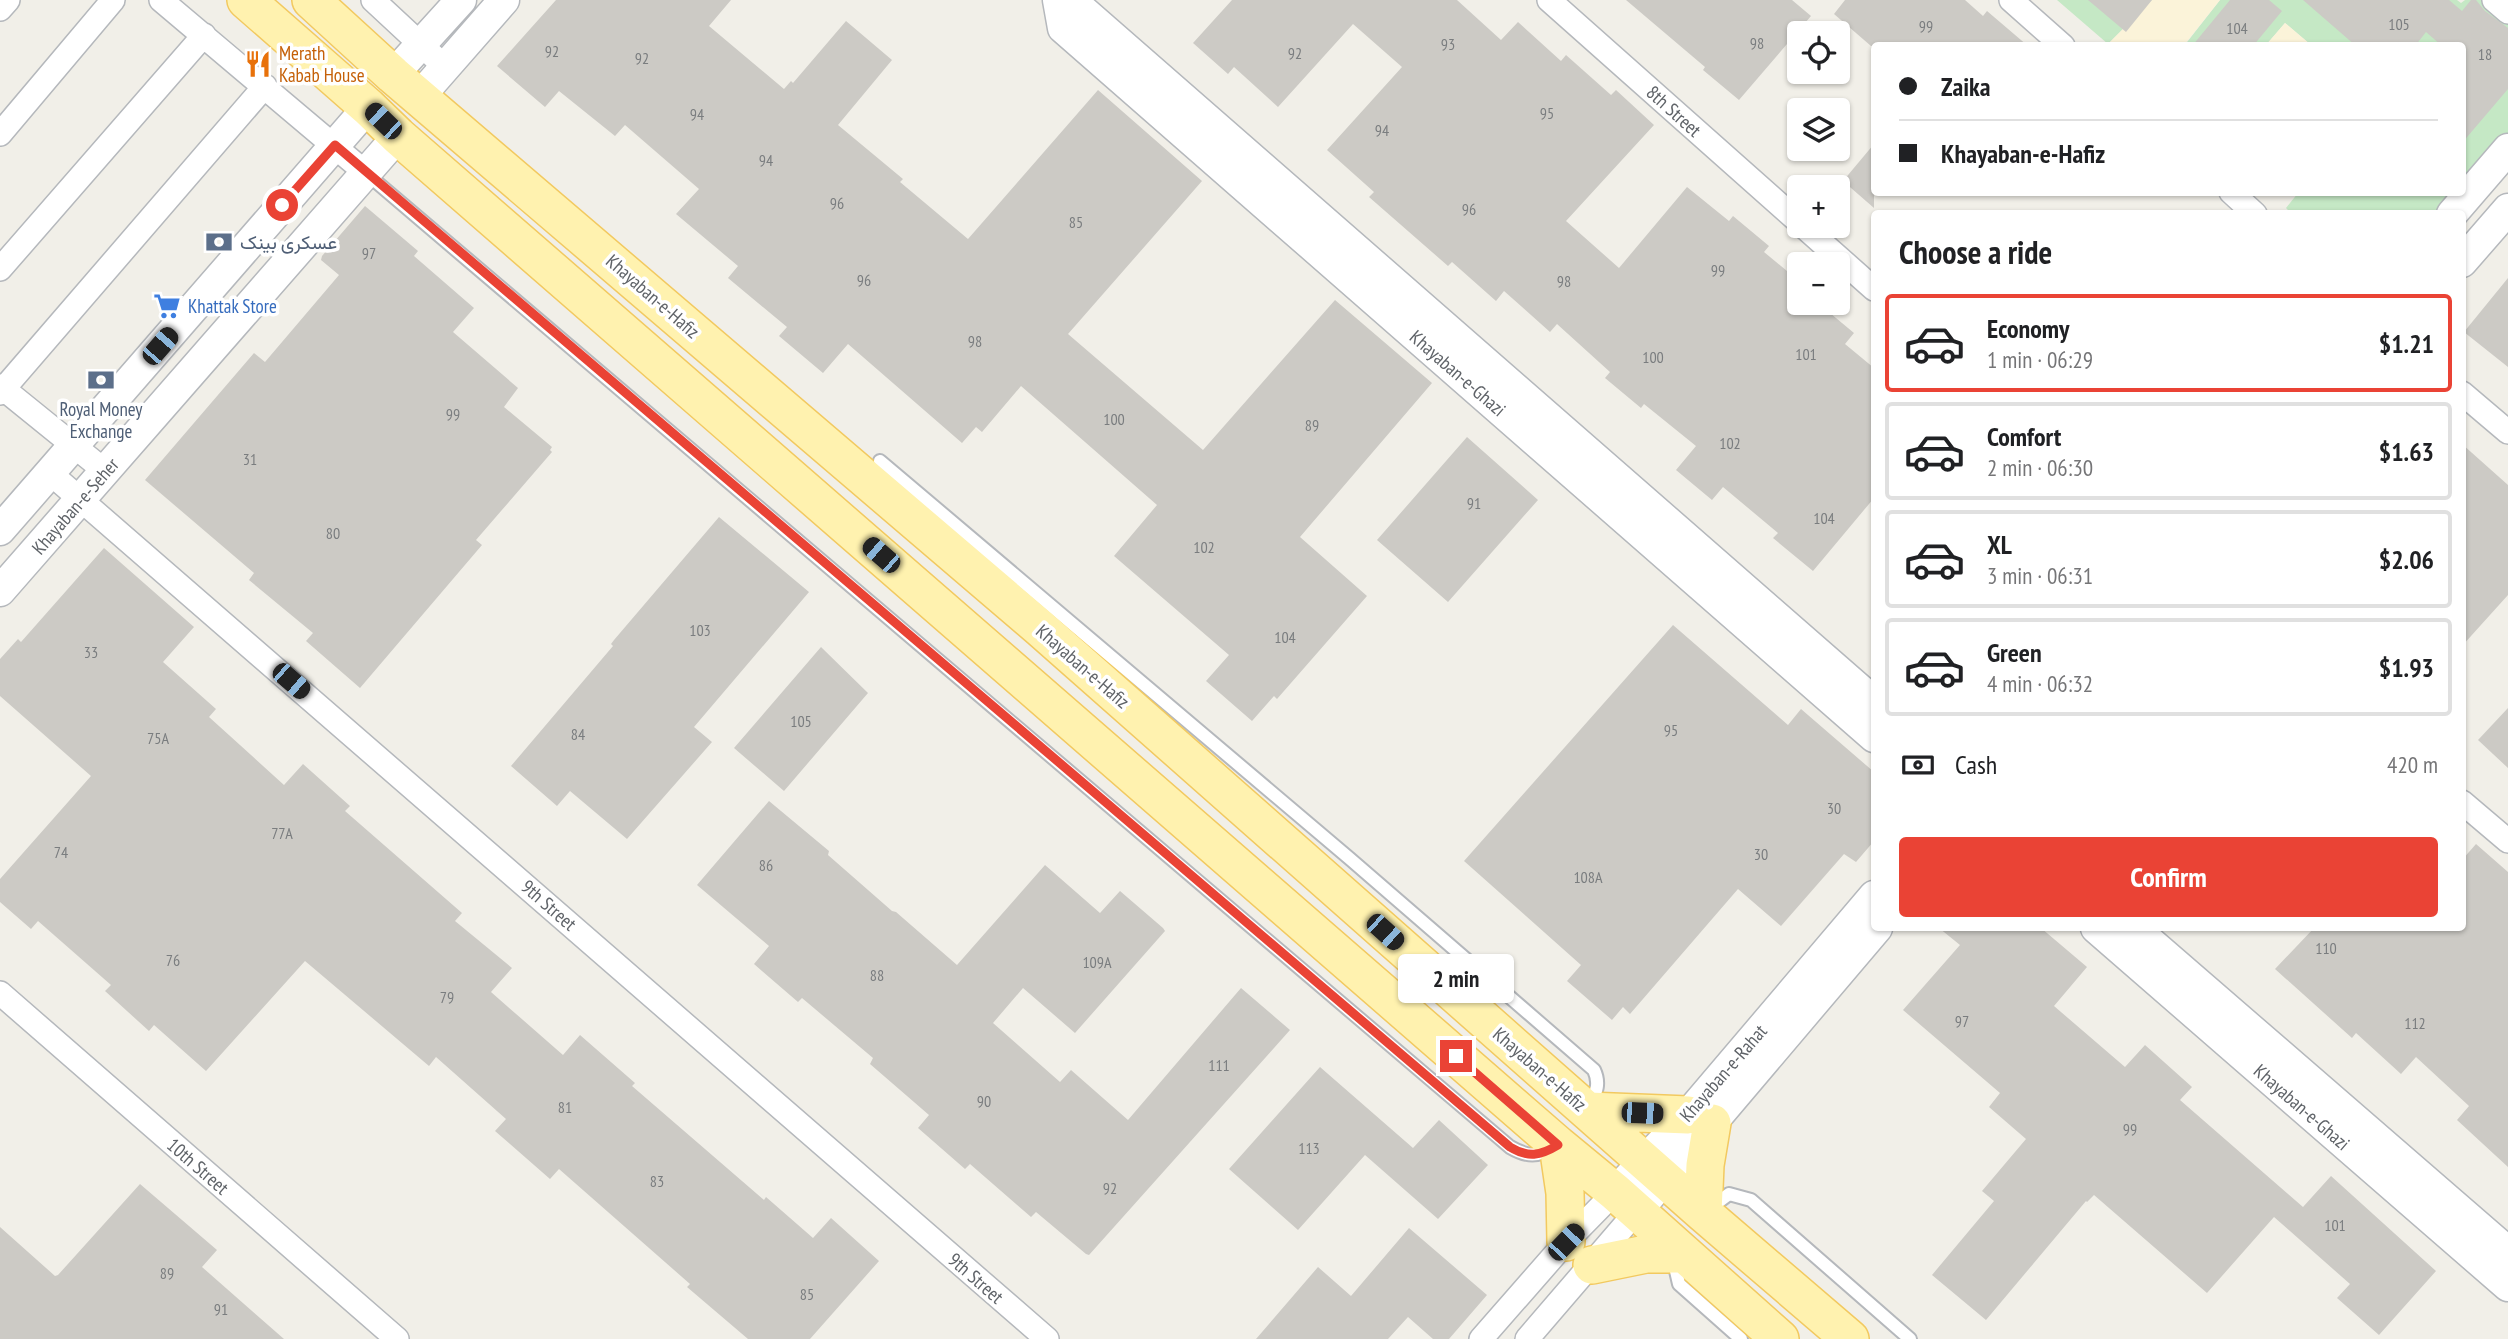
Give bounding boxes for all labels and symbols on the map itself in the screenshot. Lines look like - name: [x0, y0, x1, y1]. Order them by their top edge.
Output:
- house number: 105: [2388, 14, 2410, 34]
- house number: 99: [1919, 16, 1933, 36]
- house number: 104: [2226, 18, 2248, 38]
- house number: 98: [1750, 33, 1764, 53]
- house number: 93: [1441, 34, 1455, 54]
- place label: Merath Kabab House: [279, 41, 365, 87]
- house number: 92: [545, 41, 559, 61]
- house number: 92: [1288, 43, 1302, 63]
- house number: 18: [2478, 44, 2492, 64]
- house number: 92: [635, 48, 649, 68]
- restaurant icon: Merath Kabab House: [243, 49, 273, 79]
- street label: 8th Street: [1642, 80, 1707, 142]
- car: [361, 99, 406, 143]
- house number: 95: [1540, 103, 1554, 123]
- house number: 94: [690, 104, 704, 124]
- house number: 94: [1375, 120, 1389, 140]
- house number: 94: [759, 150, 773, 170]
- route start: [266, 189, 298, 221]
- house number: 96: [830, 193, 844, 213]
- house number: 96: [1462, 199, 1476, 219]
- house number: 85: [1069, 212, 1083, 232]
- bank icon: عسکری بینک: [204, 227, 234, 257]
- place label: عسکری بینک: [240, 230, 337, 254]
- house number: 97: [362, 243, 376, 263]
- street label: Khayaban-e-Hafiz: [601, 249, 705, 343]
- house number: 99: [1711, 260, 1725, 280]
- house number: 96: [857, 270, 871, 290]
- house number: 98: [1557, 271, 1571, 291]
- supermarket icon: Khattak Store: [152, 291, 182, 321]
- place label: Khattak Store: [188, 294, 277, 318]
- car: [139, 323, 182, 369]
- street label: Khayaban-e-Ghazi: [1405, 325, 1511, 421]
- house number: 98: [968, 331, 982, 351]
- house number: 101: [1795, 344, 1817, 364]
- house number: 100: [1642, 347, 1664, 367]
- bank icon: Royal Money Exchange: [86, 365, 116, 395]
- place label: Royal Money Exchange: [60, 397, 143, 443]
- house number: 99: [446, 404, 460, 424]
- house number: 100: [1103, 409, 1125, 429]
- house number: 89: [1305, 415, 1319, 435]
- house number: 102: [1719, 433, 1741, 453]
- house number: 31: [243, 449, 257, 469]
- street label: Khayaban-e-Seher: [26, 452, 124, 559]
- house number: 91: [1467, 493, 1481, 513]
- house number: 104: [1813, 508, 1835, 528]
- house number: 80: [326, 523, 340, 543]
- car: [859, 533, 904, 577]
- house number: 102: [1193, 537, 1215, 557]
- street label: Khayaban-e-Hafiz: [1031, 619, 1135, 713]
- house number: 103: [689, 620, 711, 640]
- house number: 104: [1274, 627, 1296, 647]
- house number: 33: [84, 642, 98, 662]
- car: [269, 659, 314, 703]
- house number: 105: [790, 711, 812, 731]
- house number: 95: [1664, 720, 1678, 740]
- house number: 84: [571, 724, 585, 744]
- house number: 75A: [147, 728, 169, 748]
- house number: 30: [1827, 798, 1841, 818]
- house number: 77A: [271, 823, 293, 843]
- house number: 74: [54, 842, 68, 862]
- house number: 30: [1754, 844, 1768, 864]
- house number: 86: [759, 855, 773, 875]
- house number: 108A: [1573, 867, 1603, 887]
- street label: 9th Street: [516, 874, 582, 936]
- car: [1363, 910, 1408, 954]
- house number: 110: [2315, 938, 2337, 958]
- house number: 76: [166, 950, 180, 970]
- house number: 109A: [1082, 952, 1112, 972]
- callout: 2 min: [1398, 954, 1514, 1004]
- house number: 88: [870, 965, 884, 985]
- house number: 79: [440, 987, 454, 1007]
- house number: 97: [1955, 1011, 1969, 1031]
- house number: 112: [2404, 1013, 2426, 1033]
- street label: Khayaban-e-Rahat: [1674, 1019, 1772, 1127]
- street label: Khayaban-e-Hafiz: [1488, 1022, 1592, 1116]
- route end: [1440, 1040, 1472, 1072]
- house number: 111: [1208, 1055, 1230, 1075]
- street label: Khayaban-e-Ghazi: [2249, 1059, 2355, 1155]
- house number: 90: [977, 1091, 991, 1111]
- house number: 81: [558, 1097, 572, 1117]
- car: [1621, 1102, 1664, 1124]
- house number: 99: [2123, 1119, 2137, 1139]
- street label: 10th Street: [162, 1133, 234, 1200]
- house number: 113: [1298, 1138, 1320, 1158]
- house number: 83: [650, 1171, 664, 1191]
- house number: 92: [1103, 1178, 1117, 1198]
- house number: 101: [2324, 1215, 2346, 1235]
- car: [1544, 1220, 1589, 1264]
- street label: 9th Street: [943, 1247, 1009, 1309]
- house number: 89: [160, 1263, 174, 1283]
- house number: 85: [800, 1284, 814, 1304]
- house number: 91: [214, 1299, 228, 1319]

